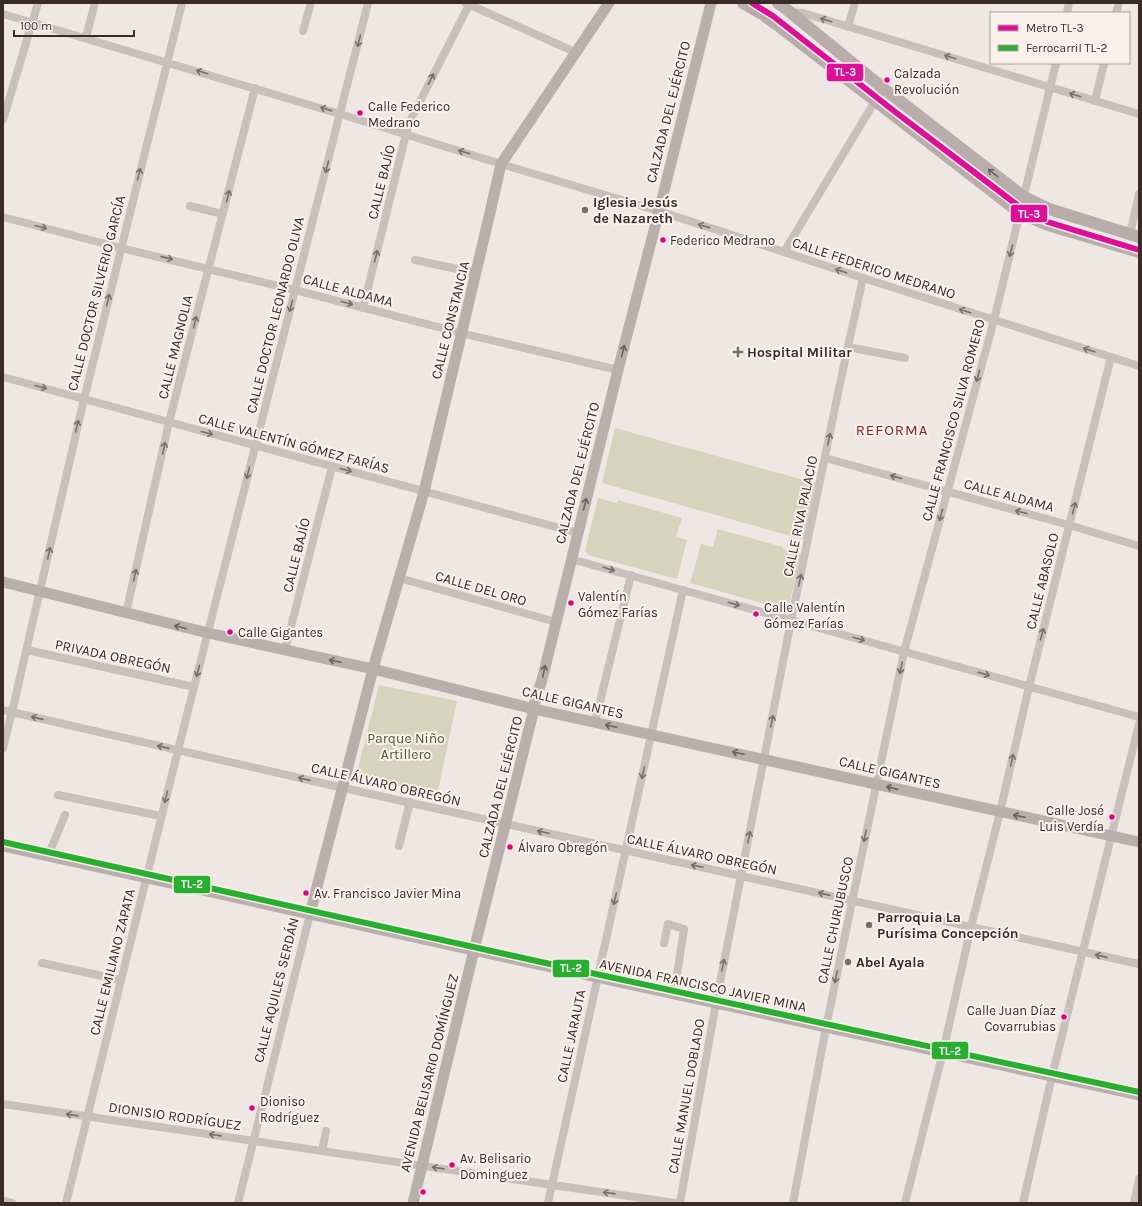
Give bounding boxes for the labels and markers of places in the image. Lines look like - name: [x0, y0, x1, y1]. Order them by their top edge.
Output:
- place label: Calzada Revolución: [894, 66, 959, 97]
- marker: Calzada Revolución: [882, 75, 892, 85]
- place label: Calle Federico Medrano: [368, 99, 450, 130]
- marker: Calle Federico Medrano: [355, 108, 365, 118]
- place label: Iglesia Jesús de Nazareth: [593, 194, 678, 227]
- marker: Iglesia Jesús de Nazareth: [580, 205, 590, 215]
- place label: Federico Medrano: [670, 233, 775, 248]
- marker: Federico Medrano: [658, 235, 668, 245]
- place label: Hospital Militar: [747, 344, 852, 361]
- marker: Hospital Militar: [732, 346, 744, 358]
- place label: Valentín Gómez Farías: [578, 589, 658, 620]
- marker: Valentín Gómez Farías: [566, 598, 576, 608]
- place label: Calle Valentín Gómez Farías: [764, 600, 845, 631]
- marker: Calle Valentín Gómez Farías: [751, 609, 761, 619]
- place label: Calle Gigantes: [238, 625, 323, 640]
- marker: Calle Gigantes: [225, 627, 235, 637]
- place label: Calle José Luis Verdía: [1039, 803, 1104, 834]
- marker: Calle José Luis Verdía: [1107, 812, 1117, 822]
- place label: Álvaro Obregón: [518, 838, 607, 855]
- marker: Álvaro Obregón: [505, 842, 515, 852]
- place label: Av. Francisco Javier Mina: [314, 886, 461, 901]
- marker: Av. Francisco Javier Mina: [301, 888, 311, 898]
- place label: Parroquia La Purísima Concepción: [877, 909, 1019, 942]
- marker: Parroquia La Purísima Concepción: [864, 920, 874, 930]
- place label: Abel Ayala: [856, 954, 925, 971]
- marker: Abel Ayala: [843, 957, 853, 967]
- place label: Calle Juan Díaz Covarrubias: [967, 1003, 1056, 1034]
- marker: Calle Juan Díaz Covarrubias: [1059, 1012, 1069, 1022]
- place label: Dioniso Rodríguez: [260, 1094, 319, 1125]
- marker: Dioniso Rodríguez: [247, 1103, 257, 1113]
- place label: Av. Belisario Dominguez: [460, 1151, 531, 1182]
- marker: Av. Belisario Dominguez: [447, 1160, 457, 1170]
- unlabelled marker: [418, 1187, 428, 1197]

